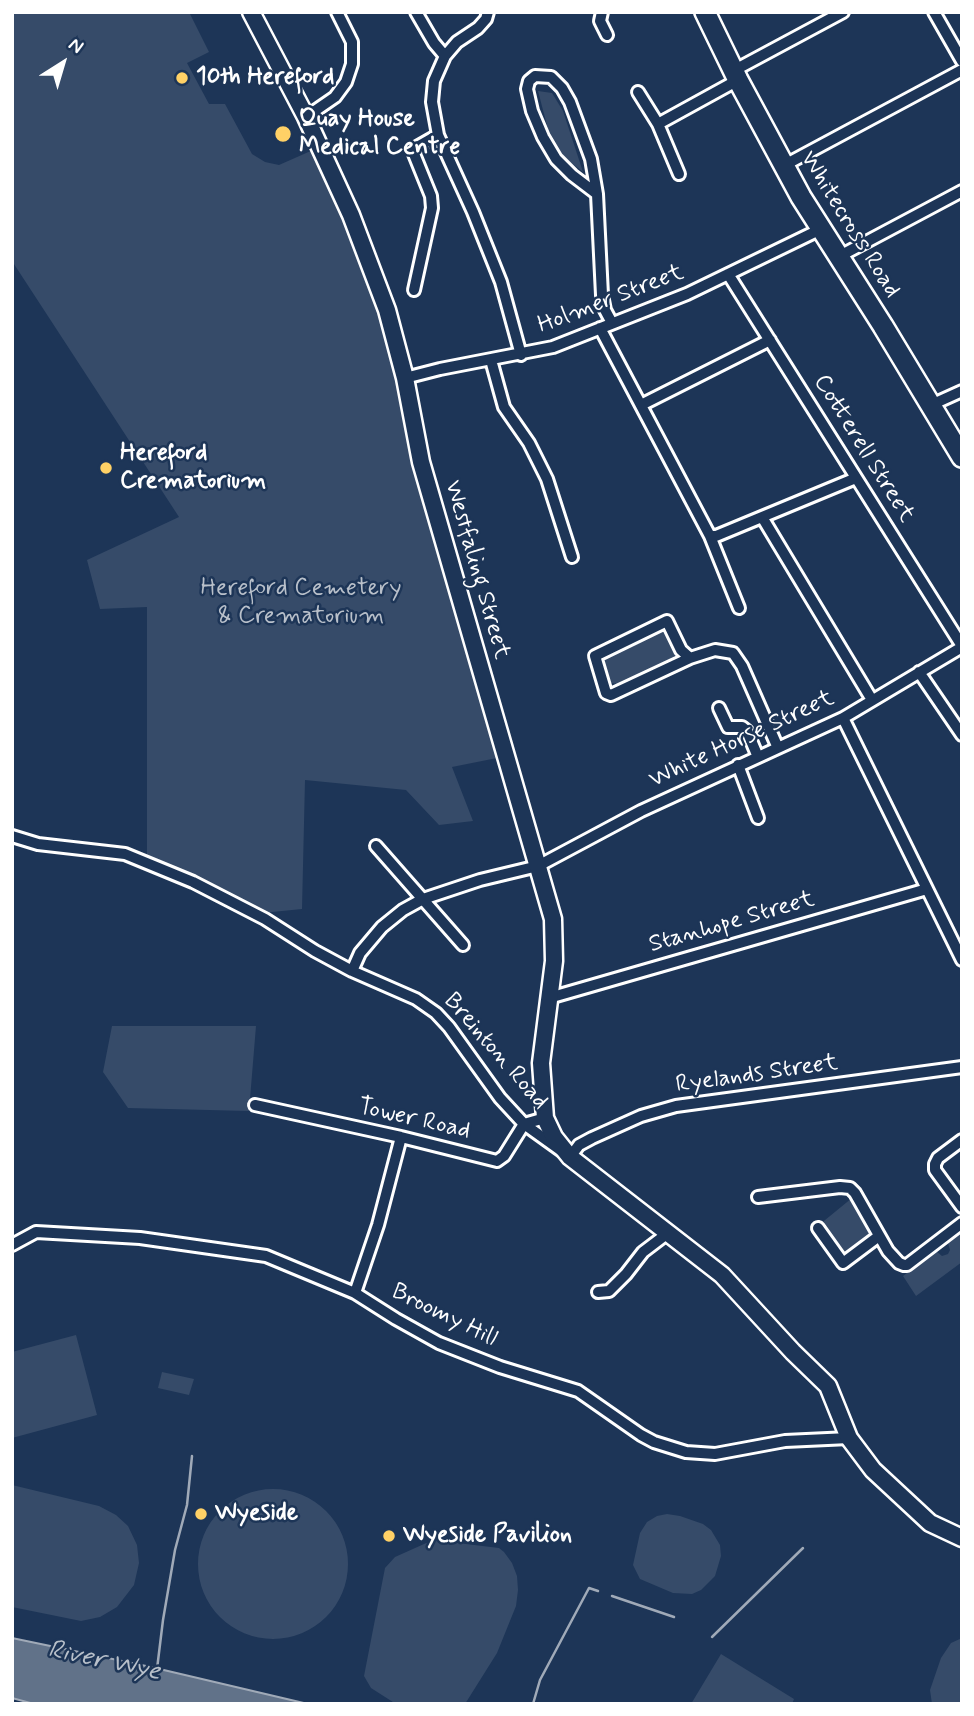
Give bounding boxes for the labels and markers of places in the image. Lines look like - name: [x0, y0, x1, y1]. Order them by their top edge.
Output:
- place label: 10th Hereford: [196, 64, 334, 92]
- marker: 10th Hereford: [174, 70, 190, 86]
- place label: Quay House Medical Centre: [299, 106, 460, 162]
- marker: Quay House Medical Centre: [273, 124, 293, 144]
- place label: Hereford Crematorium: [120, 440, 266, 496]
- marker: Hereford Crematorium: [98, 460, 114, 476]
- place label: Wyeside: [215, 1500, 298, 1528]
- marker: Wyeside: [193, 1506, 209, 1522]
- place label: Wyeside Pavilion: [403, 1522, 572, 1550]
- marker: Wyeside Pavilion: [381, 1528, 397, 1544]

